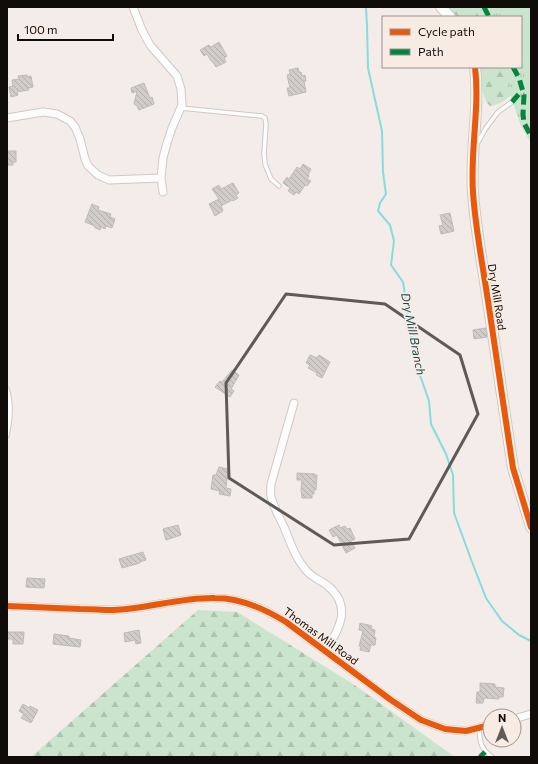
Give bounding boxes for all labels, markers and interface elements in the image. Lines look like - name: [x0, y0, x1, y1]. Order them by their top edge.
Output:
- scale bar: [18, 16, 113, 42]
- legend: [382, 16, 522, 68]
- text: 100 m: [24, 22, 58, 36]
- text: Cycle path: [418, 24, 475, 38]
- text: Path: [418, 44, 444, 58]
- street label: Dry Mill Road: [486, 263, 509, 331]
- water label: Dry Mill Branch: [399, 291, 429, 376]
- street label: Thomas Mill Road: [281, 604, 361, 667]
- north arrow: [482, 708, 522, 748]
- text: N: [498, 711, 506, 724]

